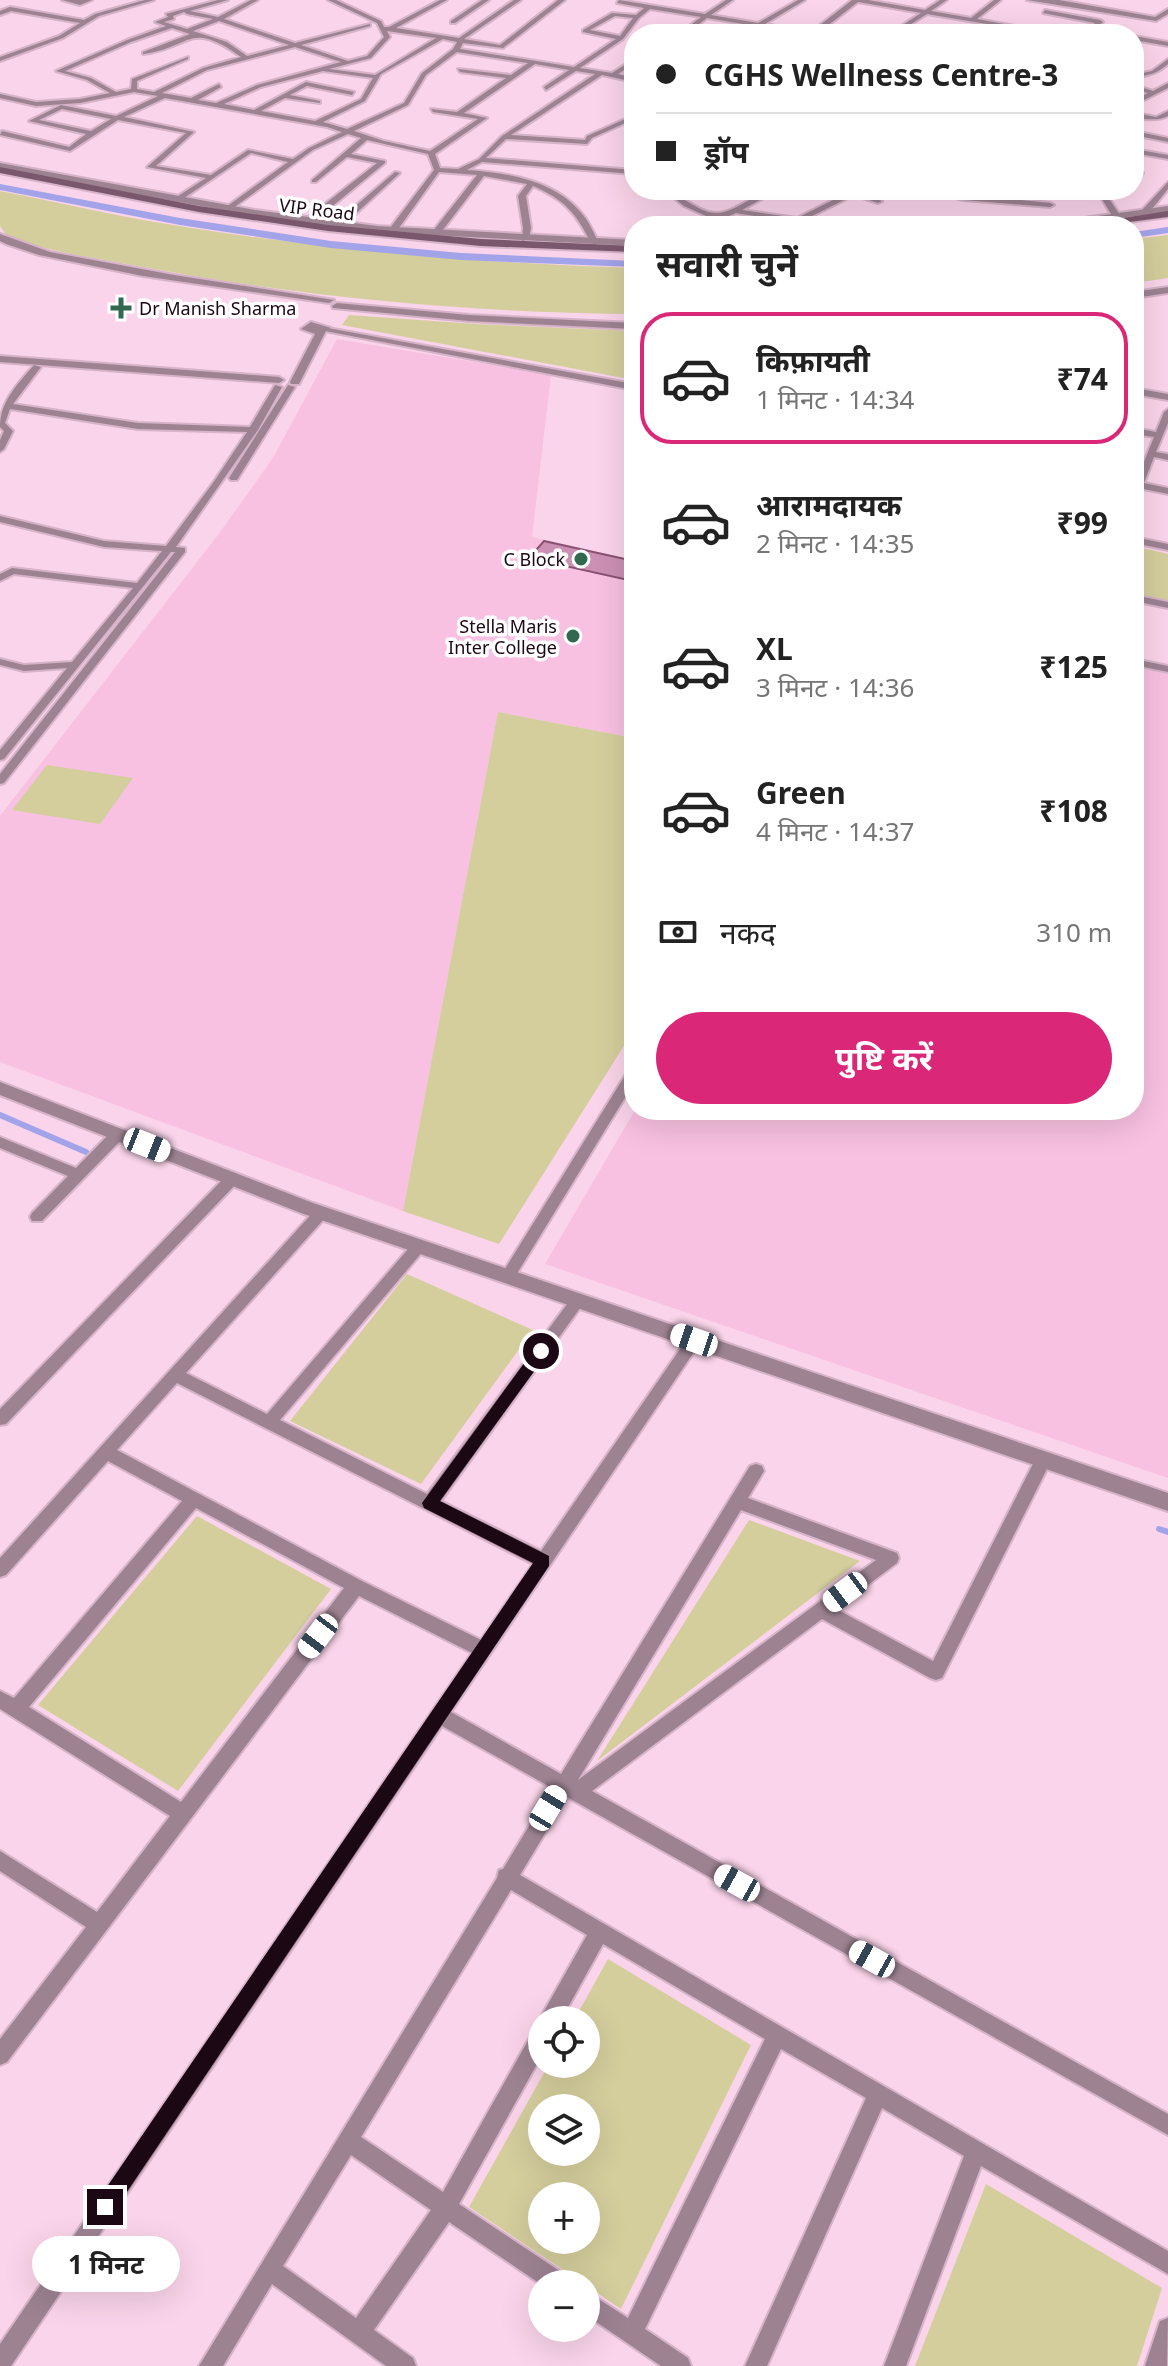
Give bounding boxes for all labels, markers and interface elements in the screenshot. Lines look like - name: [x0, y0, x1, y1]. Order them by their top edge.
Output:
- text: CGHS Wellness Centre-3: [704, 54, 1058, 95]
- text: ड्रॉप: [704, 131, 748, 172]
- street label: VIP Road: [278, 192, 356, 226]
- text: सवारी चुनें: [656, 239, 798, 288]
- place label: Dr Manish Sharma: [139, 296, 296, 320]
- marker: Dr Manish Sharma: [110, 297, 132, 319]
- text: किफ़ायती: [756, 340, 870, 381]
- icon: car: [660, 342, 732, 414]
- text: ₹74: [1057, 358, 1108, 399]
- text: 1 मिनट · 14:34: [756, 381, 914, 417]
- text: आरामदायक: [756, 484, 902, 525]
- icon: car: [660, 486, 732, 558]
- text: ₹99: [1057, 502, 1108, 543]
- text: 2 मिनट · 14:35: [756, 525, 914, 561]
- place label: C Block: [503, 547, 565, 571]
- marker: C Block: [572, 550, 590, 568]
- place label: Stella Maris Inter College: [448, 614, 557, 659]
- marker: Stella Maris Inter College: [564, 627, 582, 645]
- text: XL: [756, 628, 793, 669]
- icon: car: [660, 630, 732, 702]
- text: ₹125: [1039, 646, 1108, 687]
- text: 3 मिनट · 14:36: [756, 669, 914, 705]
- text: Green: [756, 772, 846, 813]
- icon: car: [660, 774, 732, 846]
- text: ₹108: [1039, 790, 1108, 831]
- text: 4 मिनट · 14:37: [756, 813, 914, 849]
- icon: cash: [656, 910, 700, 954]
- text: नकद: [720, 912, 776, 953]
- text: 310 m: [1036, 914, 1112, 950]
- button: पुष्टि करें: [656, 1012, 1112, 1104]
- car: [120, 1125, 174, 1165]
- car: [667, 1321, 721, 1359]
- route start: [523, 1333, 559, 1369]
- car: [819, 1568, 871, 1616]
- car: [294, 1610, 342, 1662]
- car: [525, 1781, 571, 1835]
- car: [710, 1861, 764, 1905]
- car: [845, 1937, 899, 1981]
- map controls: [528, 2006, 600, 2342]
- button: locate: [528, 2006, 600, 2078]
- button: layers: [528, 2094, 600, 2166]
- button: +: [528, 2182, 600, 2254]
- route end: [87, 2189, 123, 2225]
- callout: 1 मिनट: [31, 2235, 179, 2291]
- text: 1 मिनट: [68, 2246, 144, 2282]
- button: −: [528, 2270, 600, 2342]

